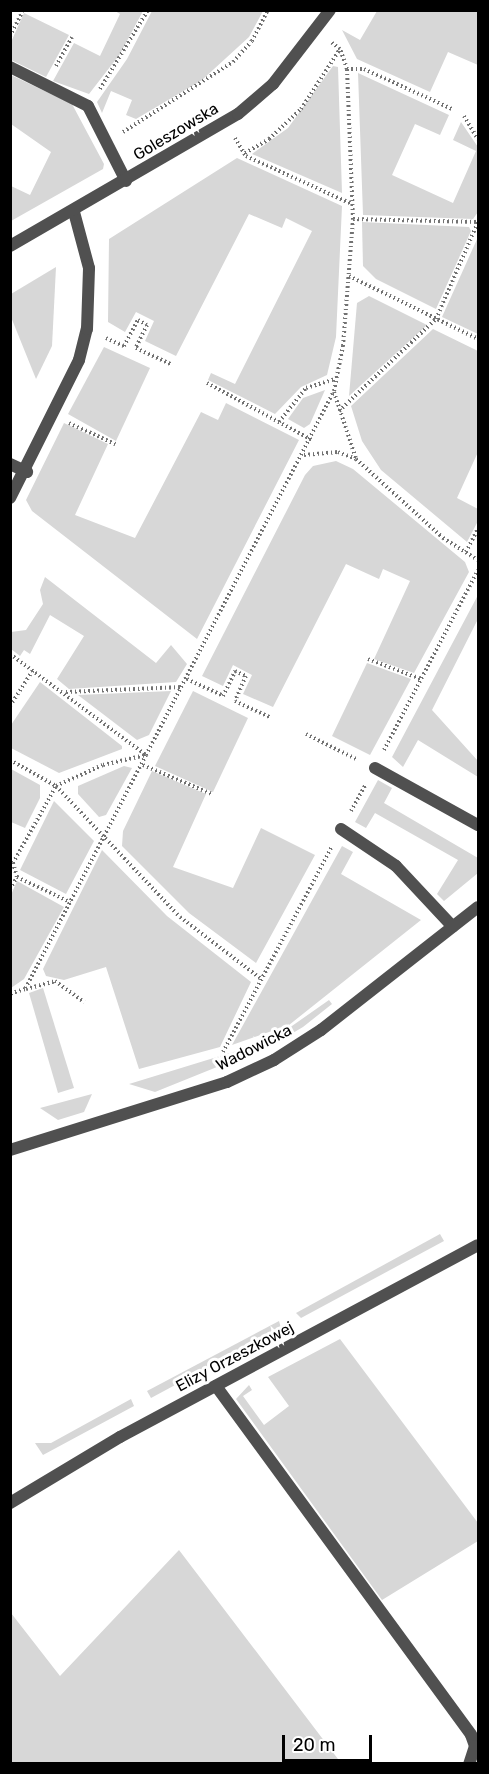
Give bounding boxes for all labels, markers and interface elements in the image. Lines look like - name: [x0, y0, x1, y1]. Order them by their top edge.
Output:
- street label: Goleszowska: [130, 99, 222, 165]
- street label: Wadowicka: [213, 1021, 295, 1075]
- street label: Elizy Orzeszkowej: [173, 1318, 297, 1396]
- scale bar: [285, 1723, 375, 1761]
- text: 20 m: [293, 1734, 335, 1756]

